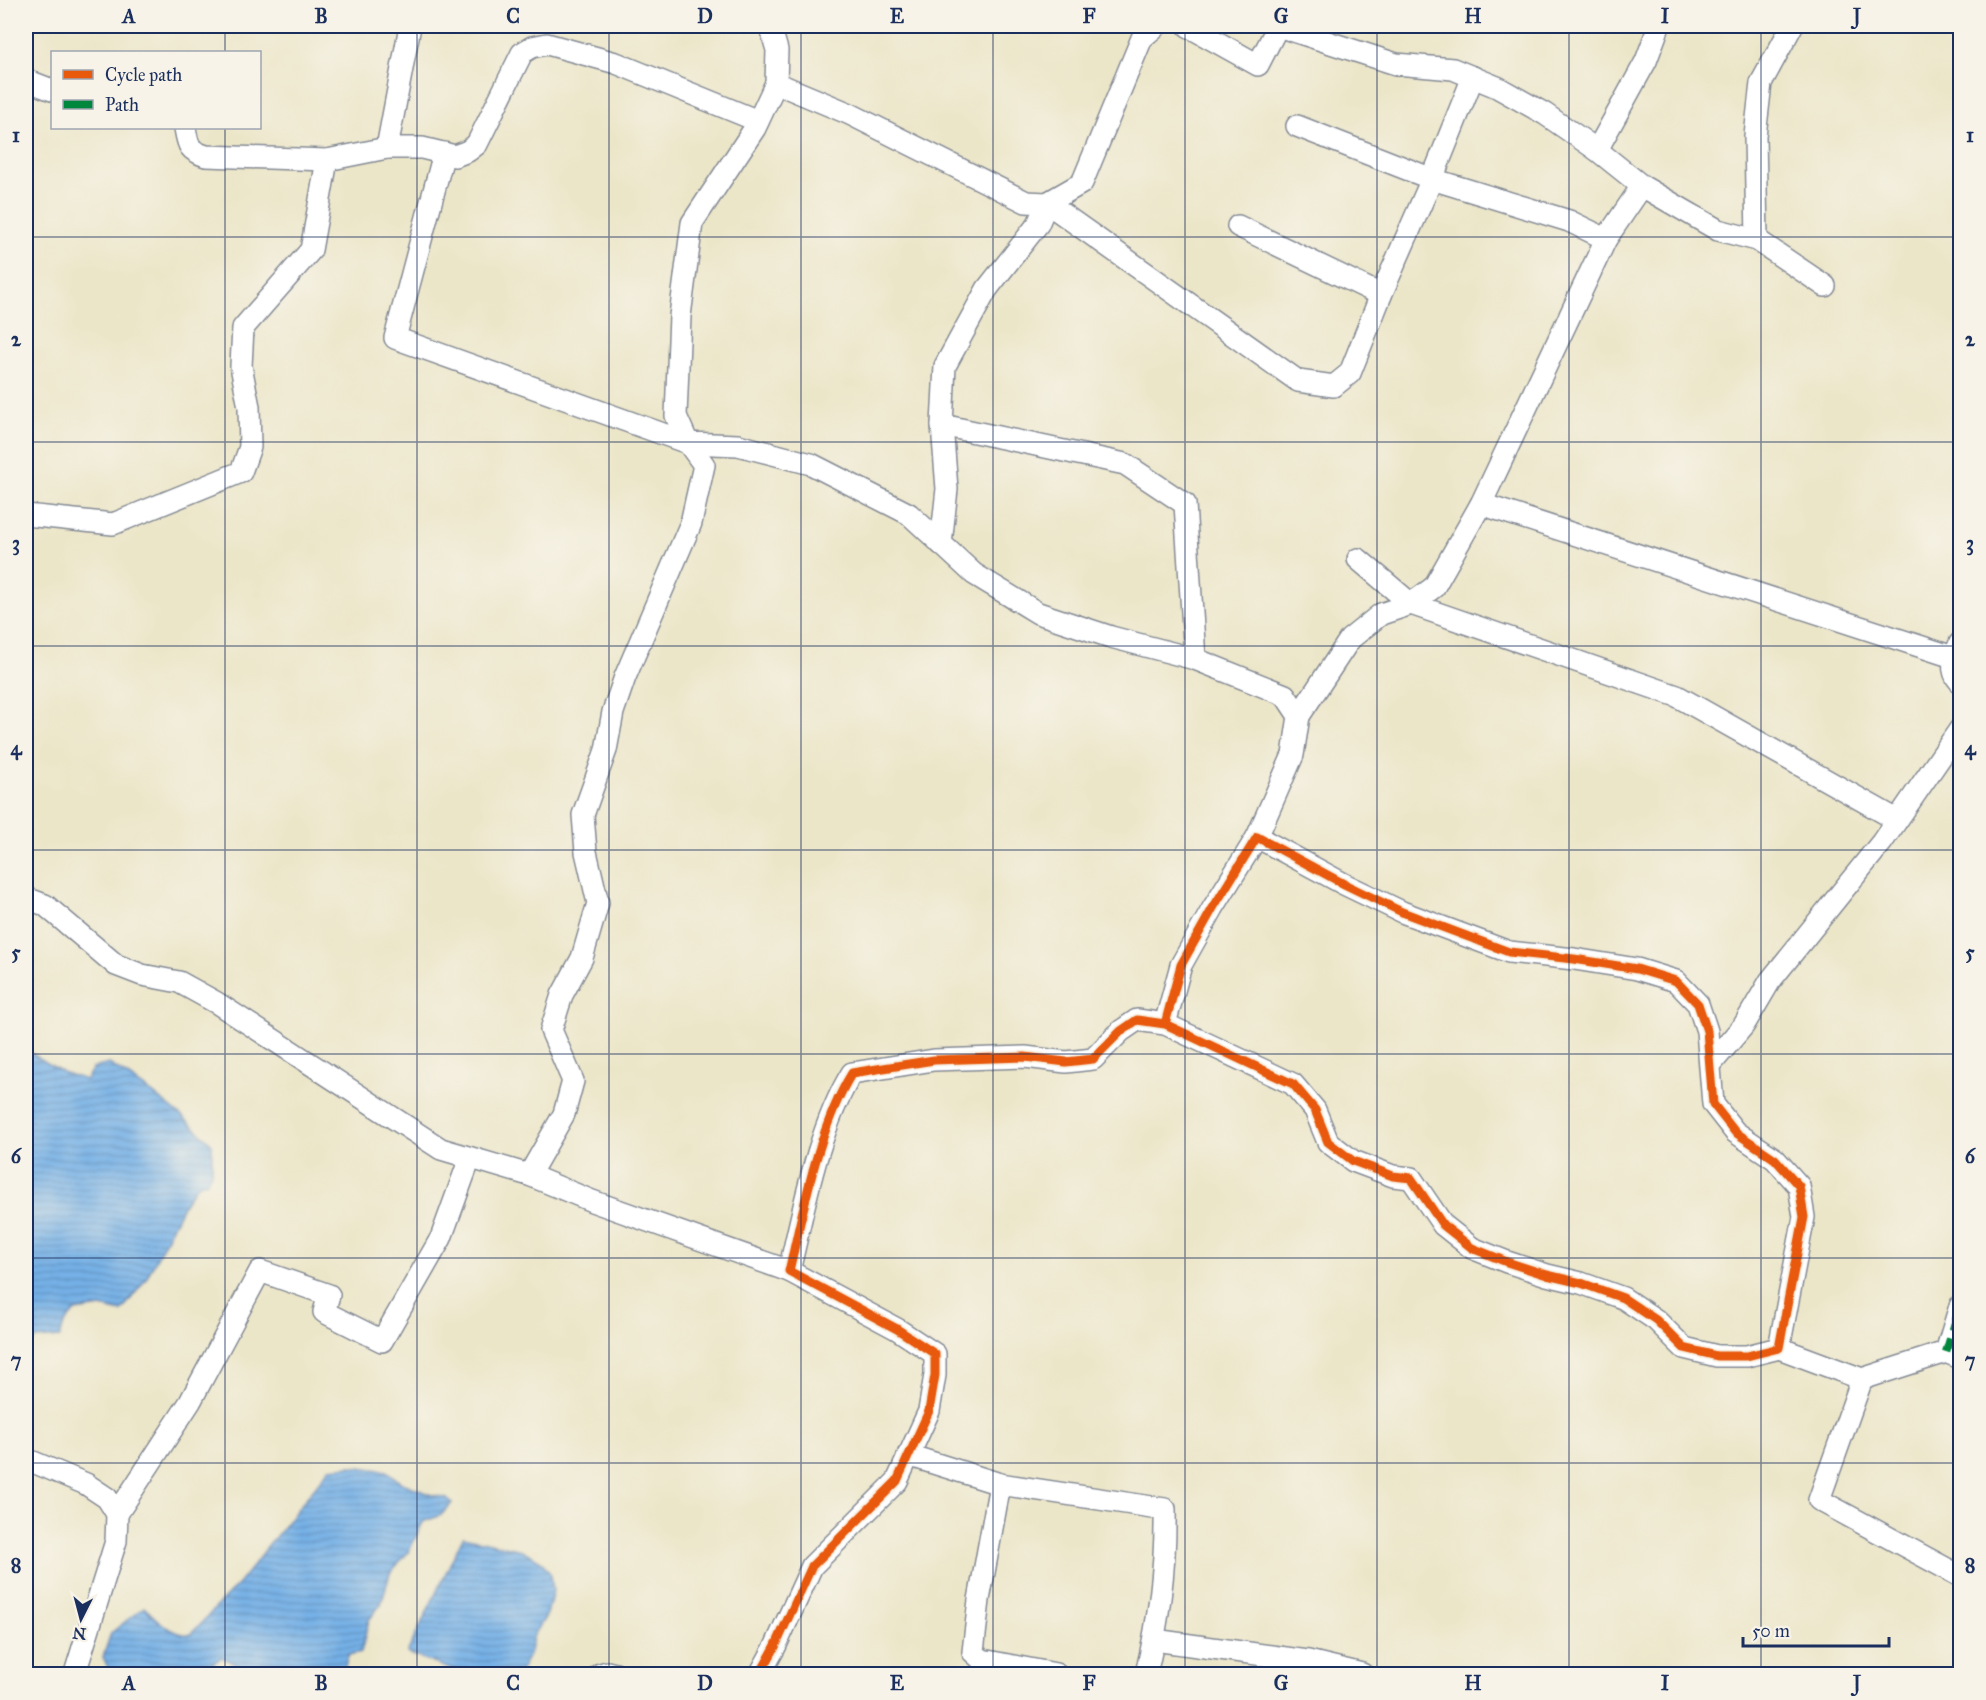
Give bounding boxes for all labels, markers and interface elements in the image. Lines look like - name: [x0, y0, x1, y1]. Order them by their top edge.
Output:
- text: A: [120, 4, 136, 28]
- text: B: [314, 4, 328, 28]
- text: C: [506, 4, 520, 28]
- text: D: [697, 4, 713, 28]
- text: E: [890, 4, 905, 28]
- text: F: [1082, 4, 1096, 28]
- text: G: [1274, 4, 1289, 28]
- text: H: [1464, 4, 1482, 28]
- text: I: [1661, 4, 1670, 28]
- text: J: [1850, 4, 1862, 30]
- legend: [51, 51, 261, 129]
- text: Cycle path: [105, 64, 182, 86]
- text: Path: [105, 94, 139, 116]
- text: 1: [12, 123, 20, 147]
- text: 1: [1966, 123, 1974, 147]
- text: 2: [11, 327, 22, 351]
- text: 2: [1965, 327, 1976, 351]
- text: 3: [12, 531, 20, 556]
- text: 3: [1966, 531, 1974, 556]
- text: 4: [10, 736, 22, 761]
- text: 4: [1964, 736, 1976, 761]
- text: 5: [11, 940, 21, 964]
- text: 5: [1965, 940, 1975, 964]
- text: 6: [11, 1144, 23, 1168]
- text: 6: [1965, 1144, 1977, 1168]
- text: 7: [11, 1348, 22, 1372]
- text: 7: [1965, 1348, 1976, 1372]
- text: 8: [11, 1553, 21, 1577]
- text: 8: [1965, 1553, 1975, 1577]
- north arrow: [51, 1589, 111, 1649]
- scale bar: [1743, 1610, 1888, 1648]
- text: 50 m: [1752, 1620, 1790, 1642]
- text: N: [71, 1623, 87, 1644]
- text: A: [120, 1671, 136, 1695]
- text: B: [314, 1671, 328, 1695]
- text: C: [506, 1671, 520, 1695]
- text: D: [697, 1671, 713, 1695]
- text: E: [890, 1671, 905, 1695]
- text: F: [1082, 1671, 1096, 1695]
- text: G: [1274, 1671, 1289, 1695]
- text: H: [1464, 1671, 1482, 1695]
- text: I: [1661, 1671, 1670, 1695]
- text: J: [1850, 1671, 1862, 1697]

